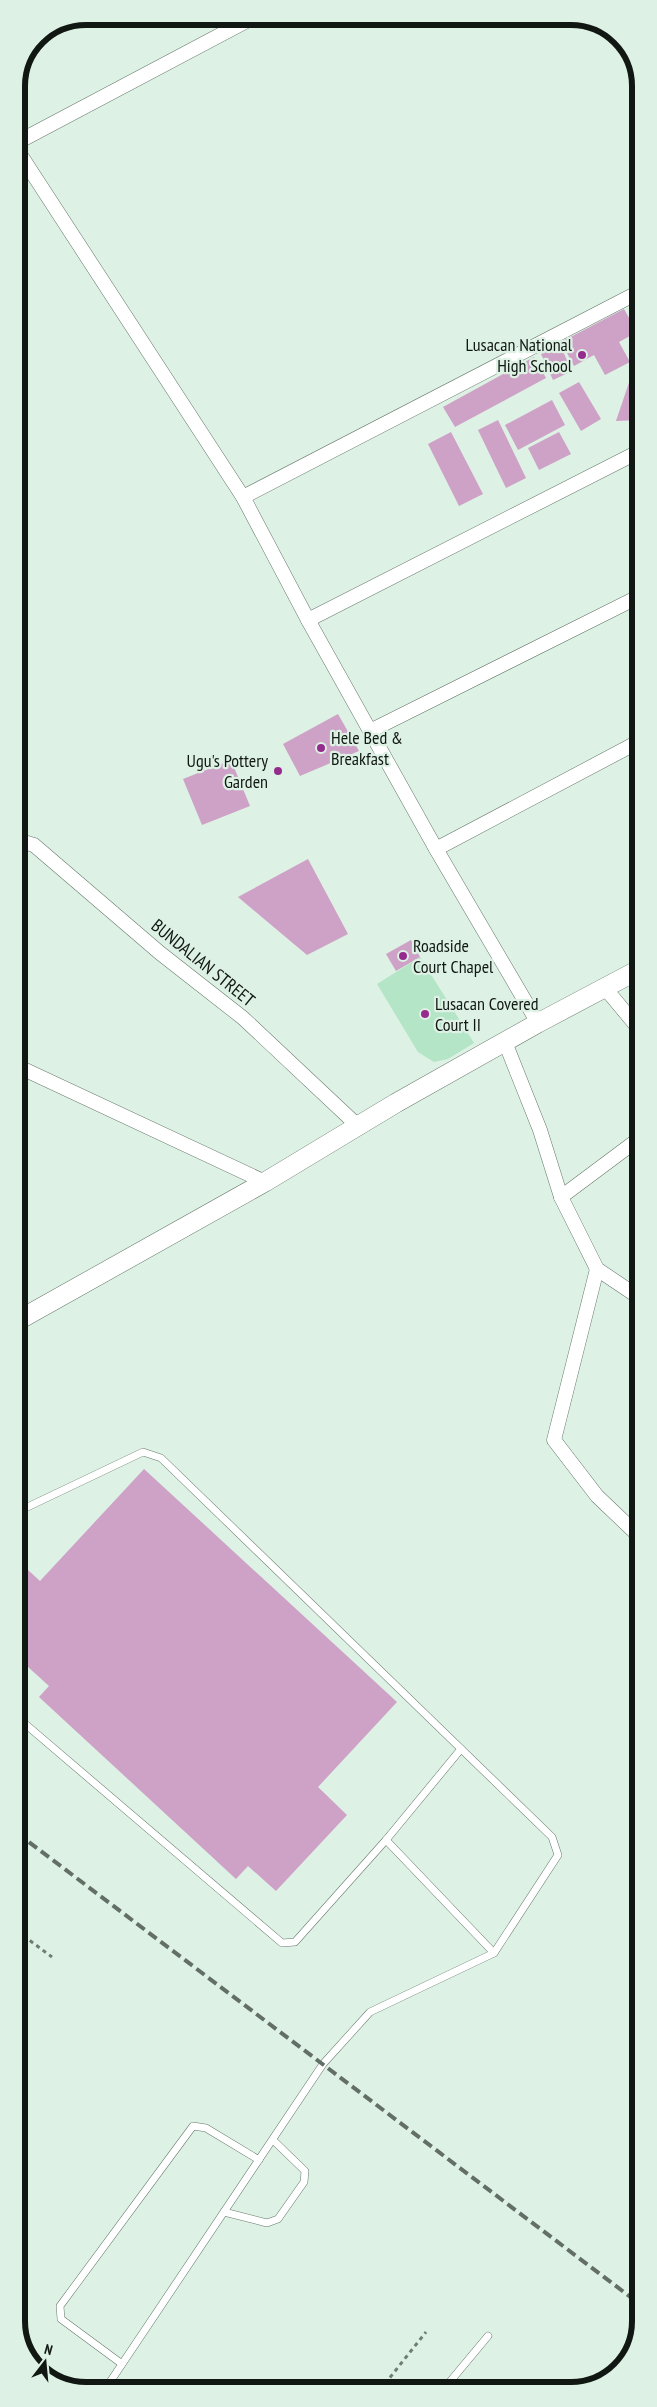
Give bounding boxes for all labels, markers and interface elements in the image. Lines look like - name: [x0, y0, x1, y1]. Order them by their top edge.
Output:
- place label: Lusacan National High School: [466, 333, 573, 377]
- marker: Lusacan National High School: [576, 349, 588, 361]
- place label: Hele Bed & Breakfast: [331, 726, 403, 770]
- marker: Hele Bed & Breakfast: [315, 742, 327, 754]
- place label: Ugu's Pottery Garden: [187, 749, 268, 793]
- marker: Ugu's Pottery Garden: [272, 765, 284, 777]
- street label: BUNDALIAN STREET: [147, 914, 260, 1011]
- place label: Roadside Court Chapel: [413, 934, 494, 978]
- marker: Roadside Court Chapel: [397, 950, 409, 962]
- place label: Lusacan Covered Court II: [435, 992, 539, 1036]
- marker: Lusacan Covered Court II: [419, 1008, 431, 1020]
- north arrow: [20, 2337, 70, 2387]
- text: N: [42, 2340, 55, 2359]

